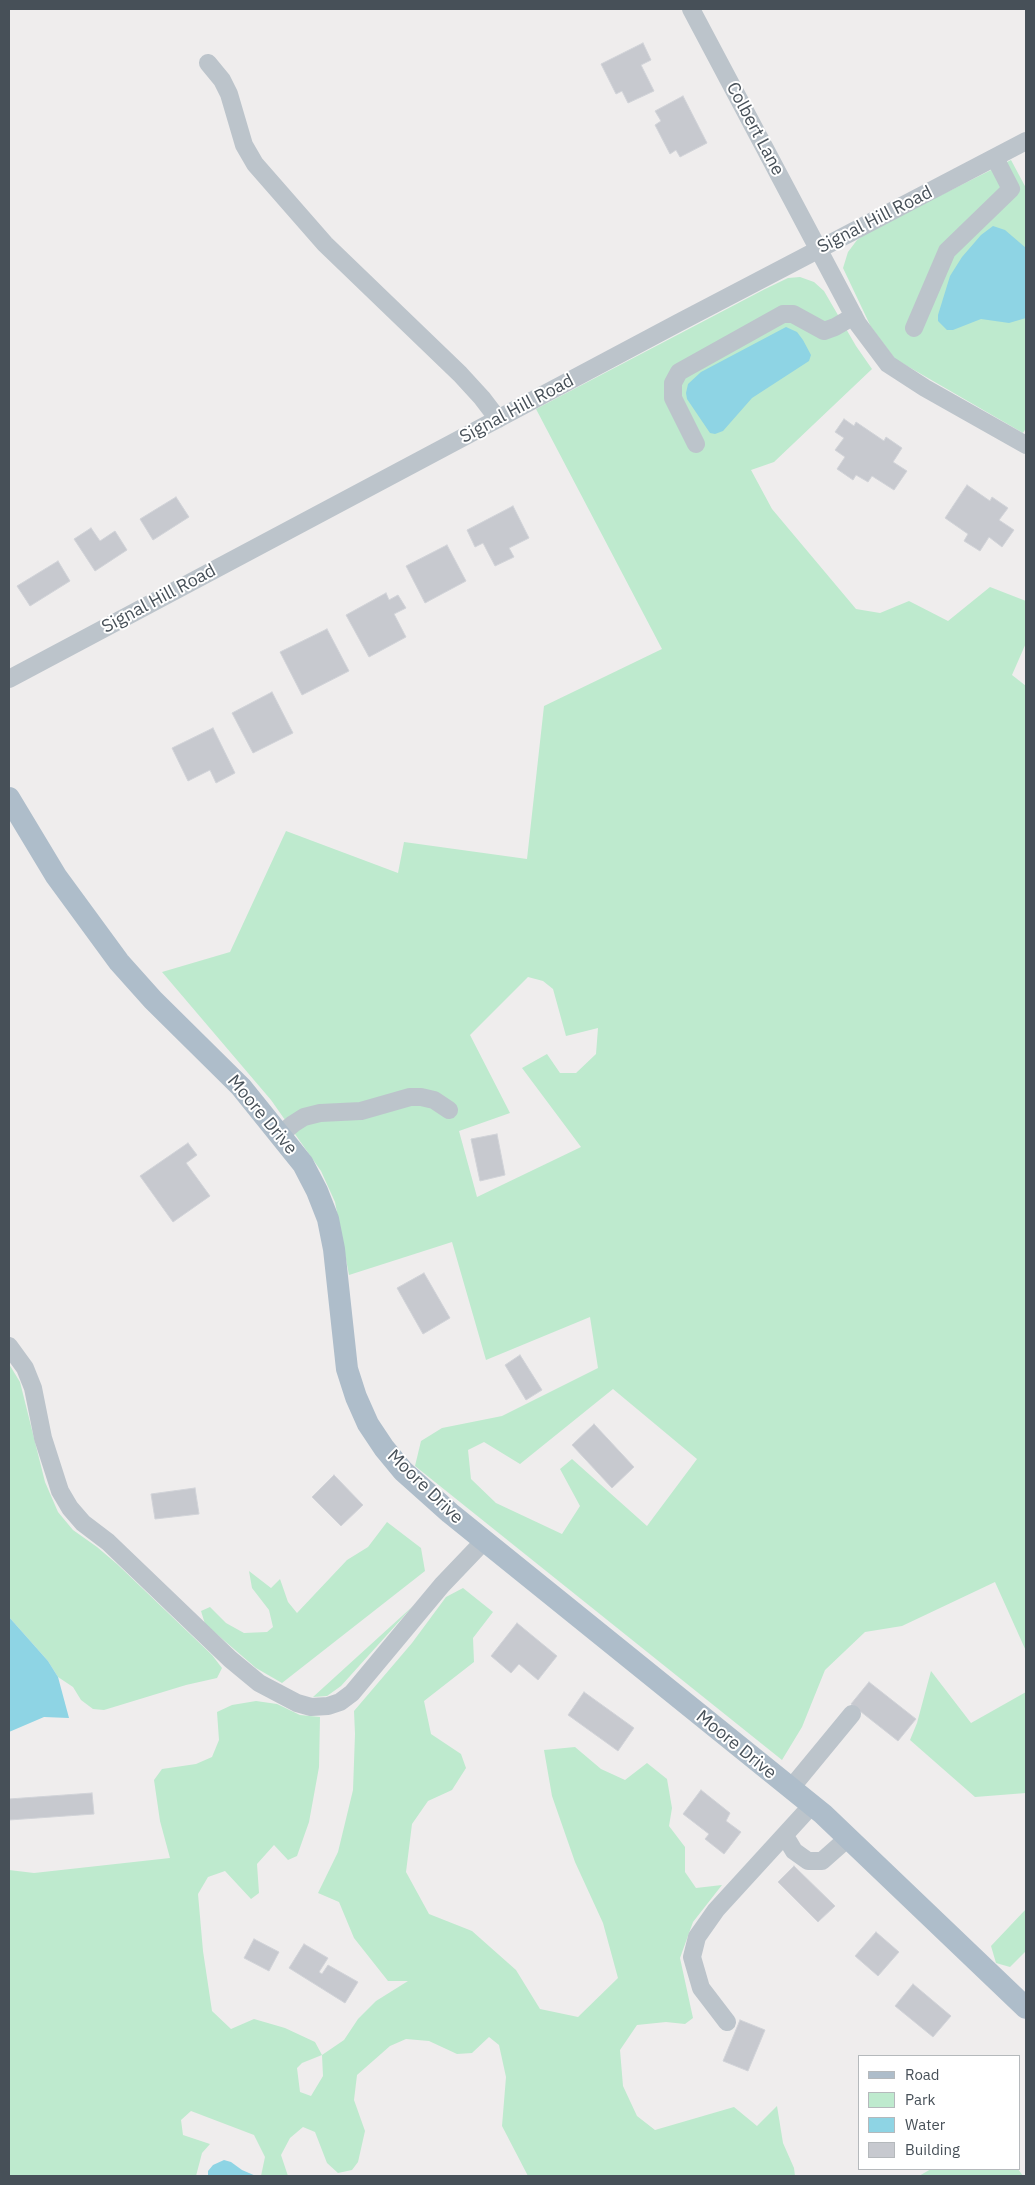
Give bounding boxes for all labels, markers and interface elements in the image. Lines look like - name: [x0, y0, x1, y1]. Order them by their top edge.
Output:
- street label: Colbert Lane: [721, 79, 789, 179]
- street label: Signal Hill Road: [814, 182, 936, 258]
- street label: Signal Hill Road: [456, 370, 578, 448]
- street label: Signal Hill Road: [98, 560, 220, 638]
- street label: Moore Drive: [222, 1071, 302, 1159]
- street label: Moore Drive: [383, 1445, 467, 1529]
- street label: Moore Drive: [691, 1706, 781, 1784]
- legend: [858, 2055, 1020, 2170]
- text: Road: [905, 2065, 940, 2084]
- text: Park: [905, 2090, 935, 2109]
- text: Water: [905, 2115, 945, 2134]
- text: Building: [905, 2140, 960, 2159]

